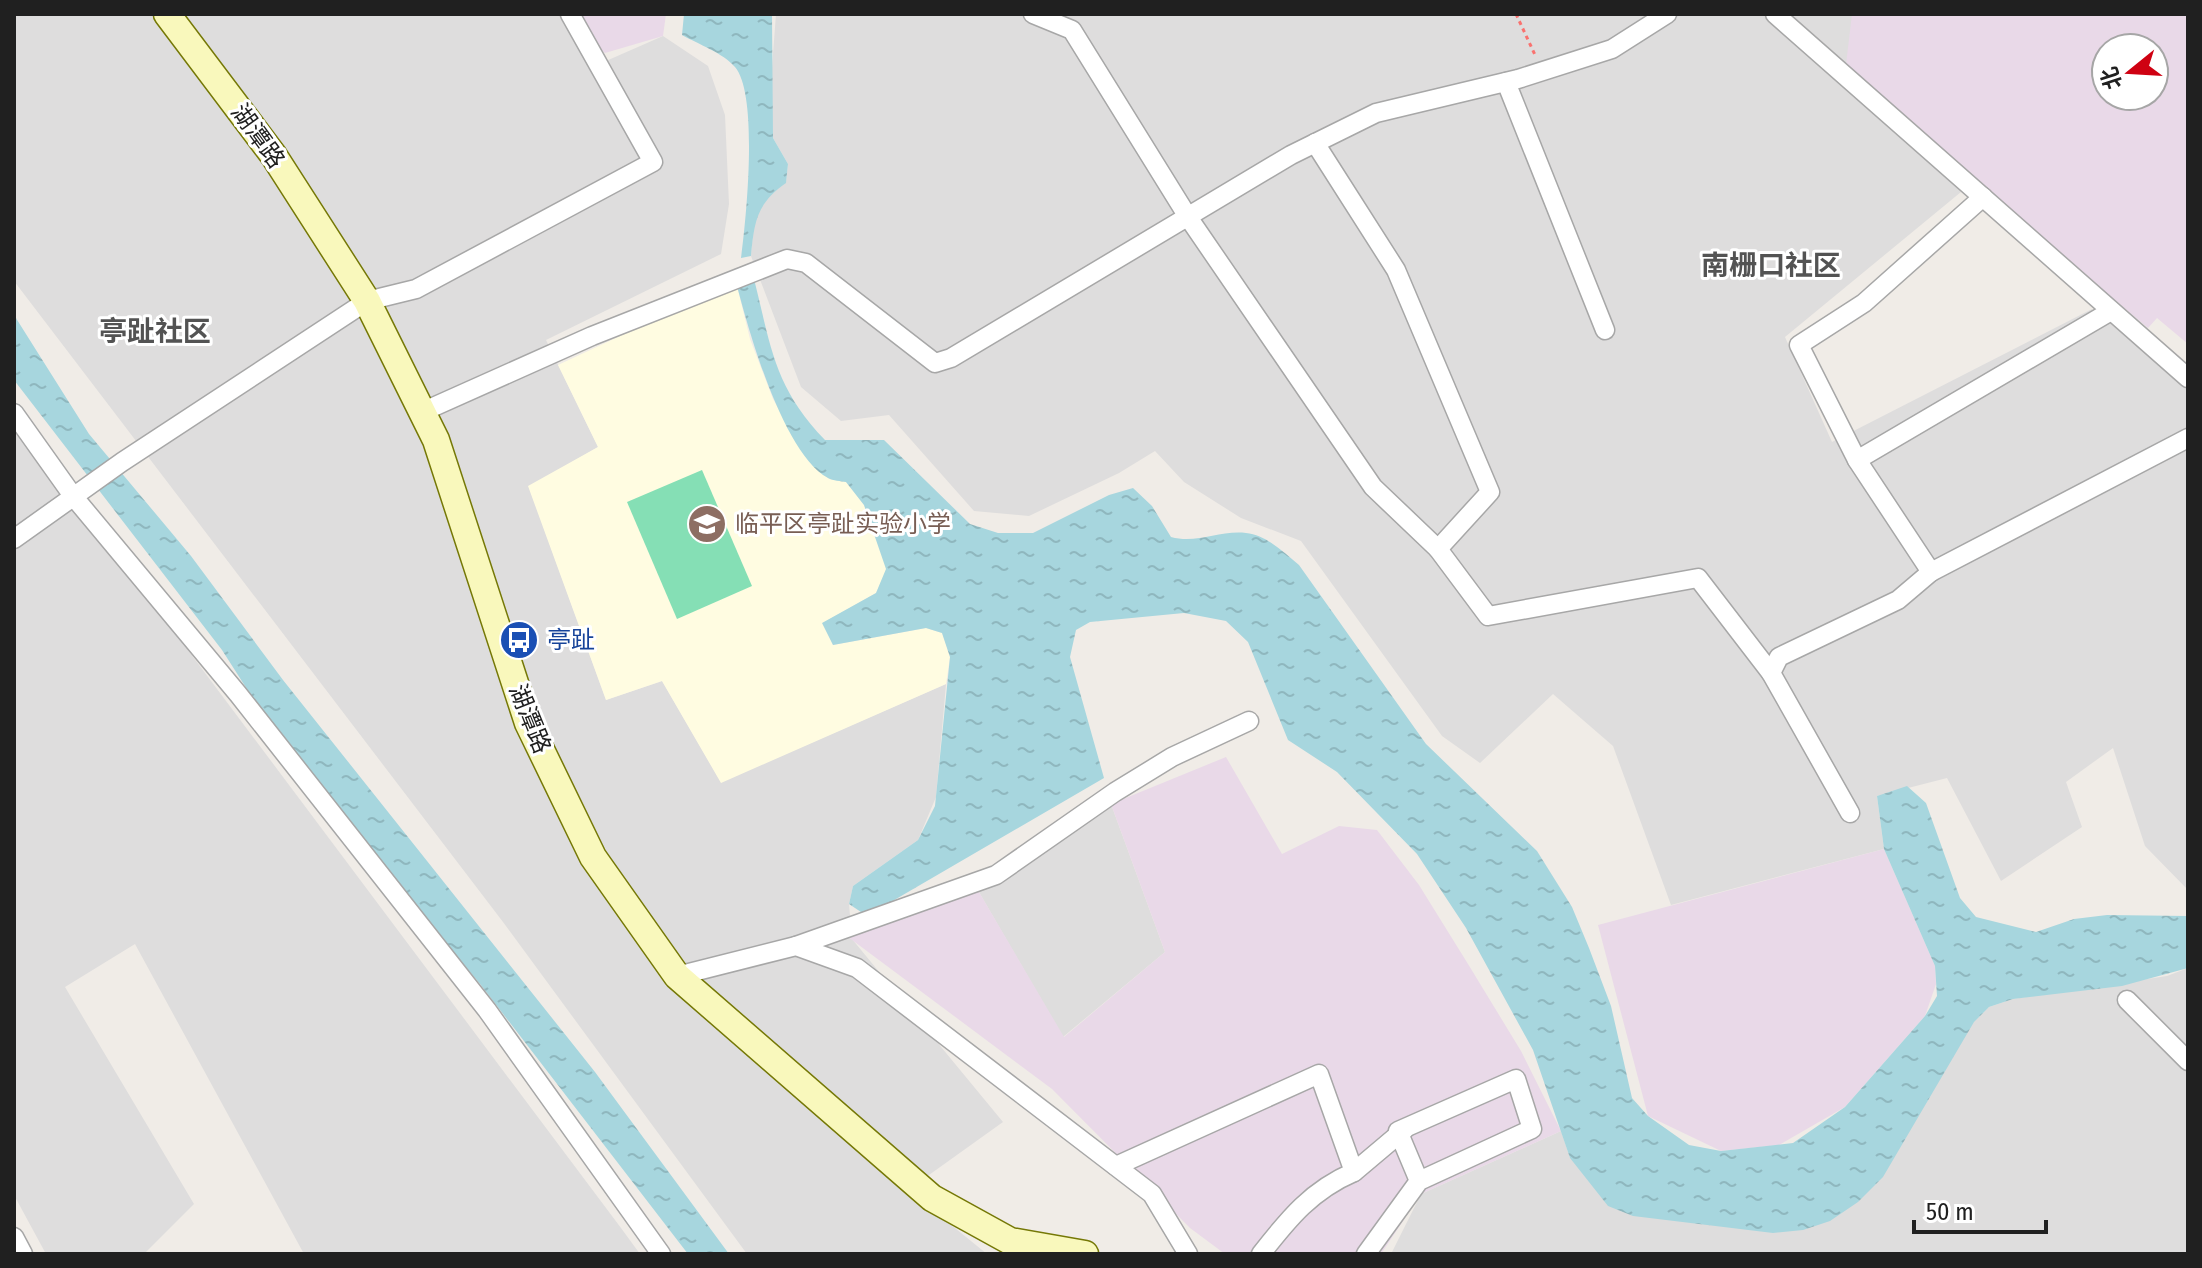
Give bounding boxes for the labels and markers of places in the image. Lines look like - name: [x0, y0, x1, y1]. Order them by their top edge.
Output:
- school or university icon: 临平区亭趾实验小学: [686, 503, 728, 545]
- place label: 临平区亭趾实验小学: [735, 510, 951, 538]
- bus stop icon: 亭趾: [498, 619, 540, 661]
- place label: 亭趾: [547, 626, 595, 654]

